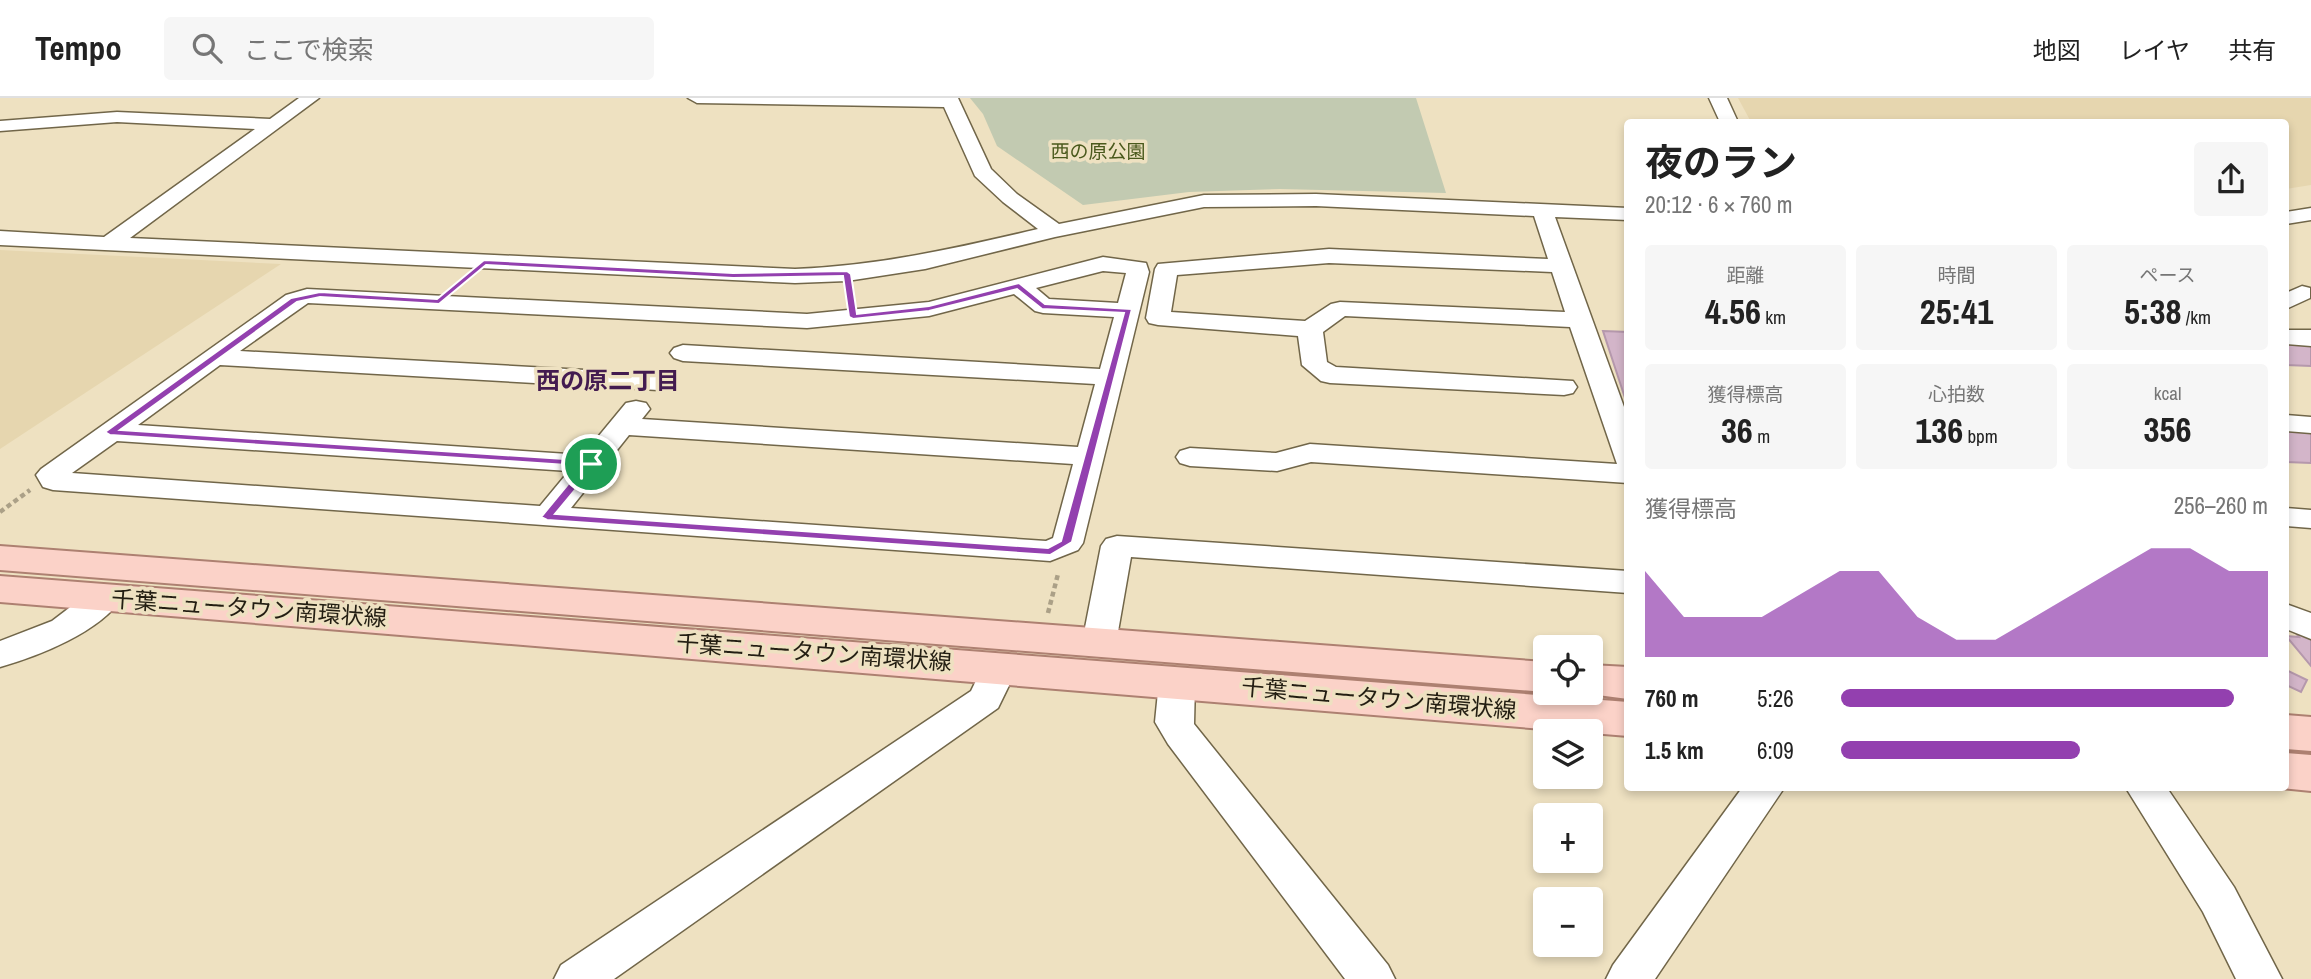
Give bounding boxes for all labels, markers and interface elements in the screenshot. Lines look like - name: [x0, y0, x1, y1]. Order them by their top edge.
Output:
- search box: [164, 17, 654, 80]
- text: Tempo: [35, 26, 122, 70]
- icon: search: [188, 29, 226, 67]
- text: ここで検索: [244, 32, 374, 67]
- text: 地図: [2033, 34, 2081, 66]
- text: レイヤ: [2119, 34, 2190, 66]
- text: 共有: [2228, 34, 2276, 66]
- text: 夜のラン: [1645, 137, 1797, 188]
- park label: 西の原公園: [1050, 138, 1146, 164]
- button: share: [2194, 142, 2268, 216]
- text: 20:12 · 6 × 760 m: [1645, 189, 1792, 220]
- text: 距離: [1726, 262, 1765, 288]
- text: 時間: [1937, 262, 1976, 288]
- text: ペース: [2139, 262, 2196, 288]
- text: 4.56: [1705, 288, 1761, 335]
- text: 25:41: [1920, 288, 1993, 335]
- text: 5:38: [2124, 288, 2182, 335]
- text: km: [1761, 304, 1786, 330]
- text: /km: [2182, 304, 2211, 330]
- district label: 西の原二丁目: [536, 364, 680, 396]
- text: kcal: [2154, 380, 2181, 406]
- text: 獲得標高: [1707, 381, 1784, 407]
- text: 心拍数: [1928, 381, 1985, 407]
- text: 356: [2144, 406, 2191, 453]
- text: 36: [1721, 407, 1753, 454]
- text: 136: [1915, 407, 1963, 454]
- text: m: [1753, 423, 1770, 449]
- text: bpm: [1963, 423, 1998, 449]
- pin: [561, 434, 621, 494]
- icon: arrive: [572, 445, 610, 483]
- text: 256–260 m: [2174, 490, 2268, 521]
- text: 獲得標高: [1645, 493, 1737, 524]
- street label: 千葉ニュータウン南環状線: [110, 583, 388, 633]
- street label: 千葉ニュータウン南環状線: [675, 627, 953, 677]
- map controls: [1533, 635, 1603, 957]
- button: locate: [1533, 635, 1603, 705]
- street label: 千葉ニュータウン南環状線: [1240, 671, 1518, 725]
- text: 760 m: [1645, 683, 1698, 714]
- text: 5:26: [1757, 683, 1794, 714]
- button: layers: [1533, 719, 1603, 789]
- text: 1.5 km: [1645, 735, 1704, 766]
- text: 6:09: [1757, 735, 1794, 766]
- button: +: [1533, 803, 1603, 873]
- button: −: [1533, 887, 1603, 957]

